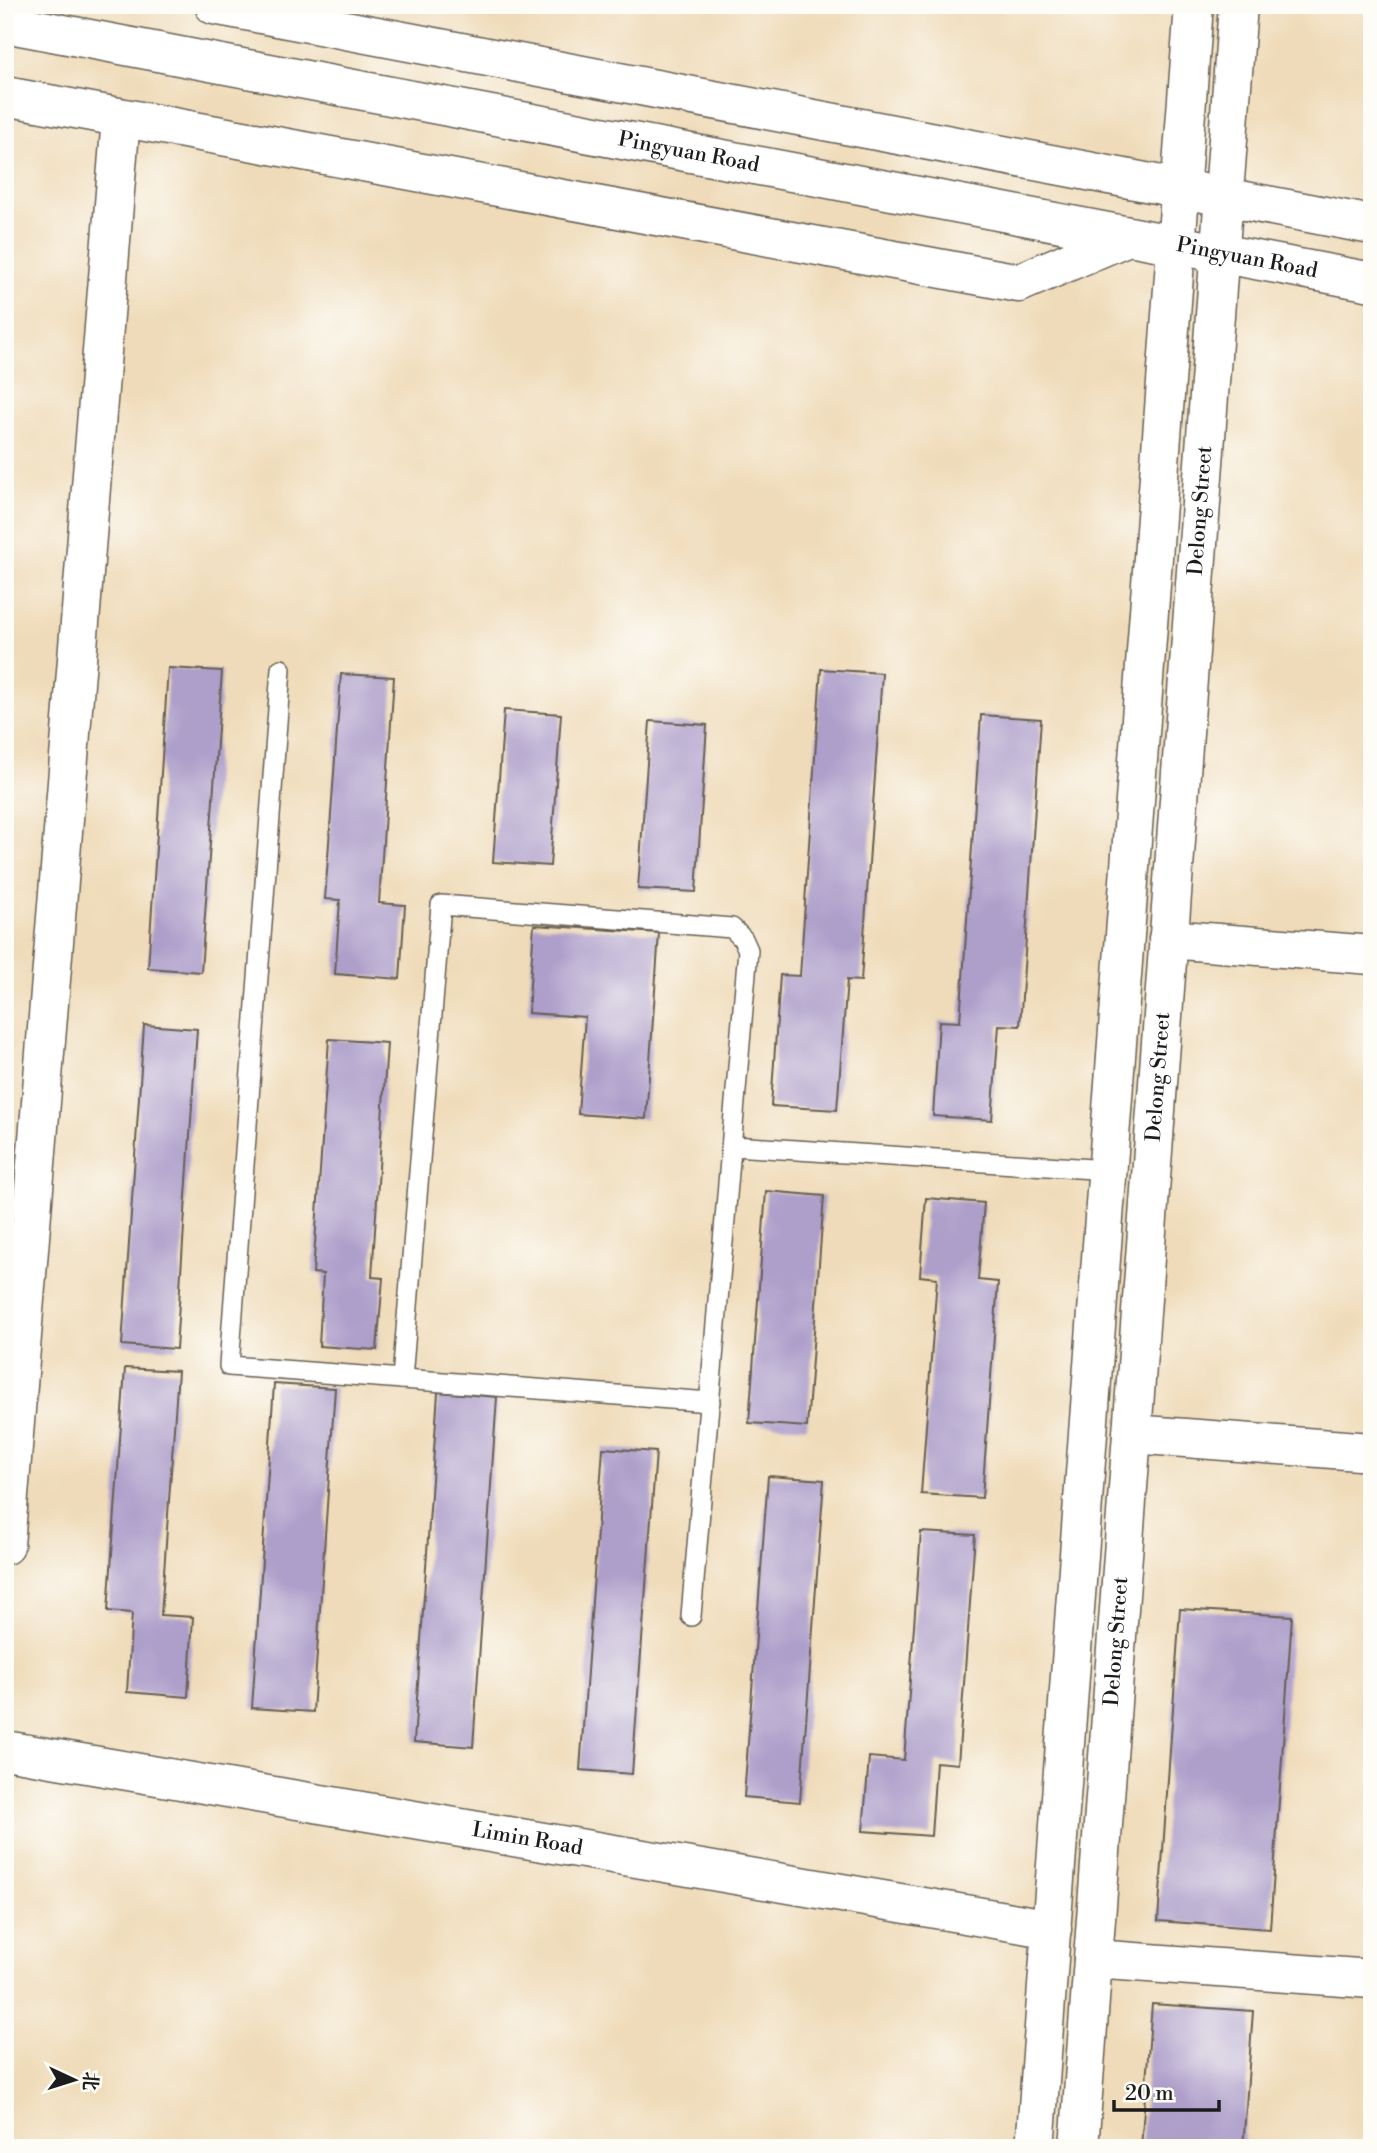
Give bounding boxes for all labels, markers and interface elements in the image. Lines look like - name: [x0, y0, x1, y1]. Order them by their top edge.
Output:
- street label: Pingyuan Road: [616, 126, 762, 179]
- street label: Pingyuan Road: [1174, 232, 1320, 284]
- street label: Delong Street: [1183, 444, 1218, 576]
- street label: Delong Street: [1141, 1011, 1176, 1143]
- street label: Delong Street: [1099, 1575, 1134, 1707]
- street label: Limin Road: [470, 1817, 585, 1862]
- north arrow: [38, 2044, 108, 2114]
- scale bar: [1114, 2069, 1220, 2113]
- text: 北: [77, 2071, 103, 2091]
- text: 20 m: [1125, 2081, 1174, 2107]

